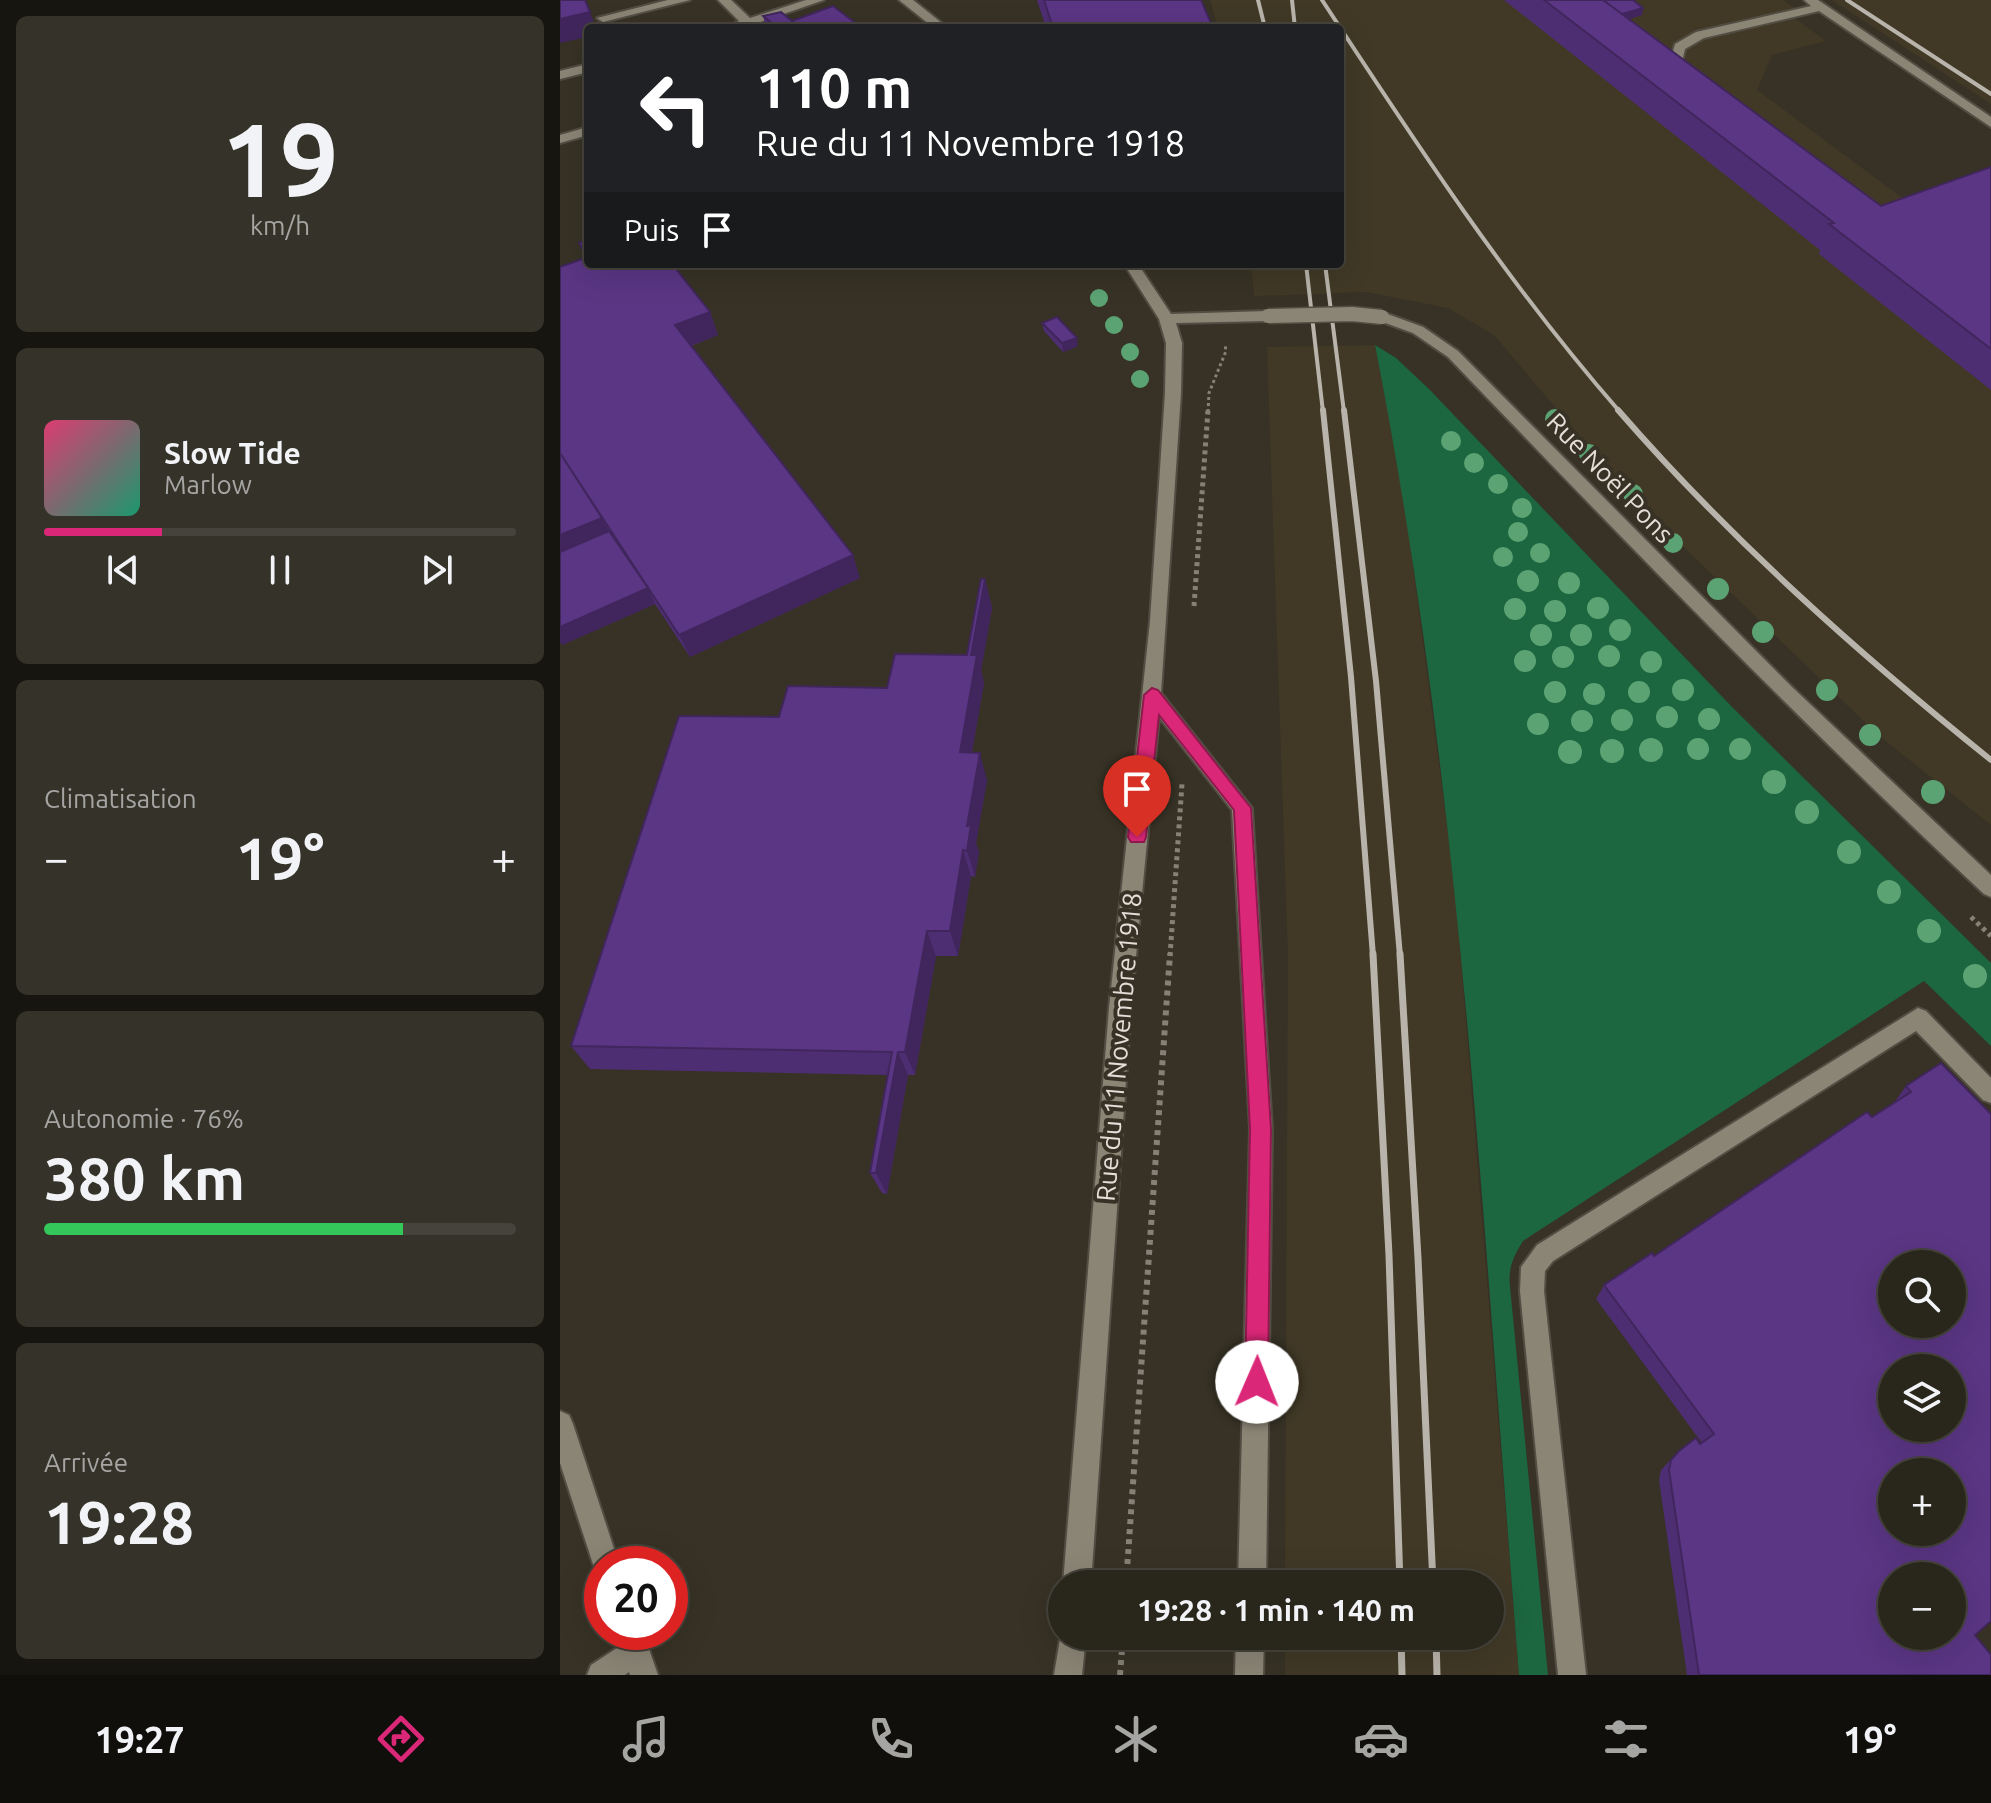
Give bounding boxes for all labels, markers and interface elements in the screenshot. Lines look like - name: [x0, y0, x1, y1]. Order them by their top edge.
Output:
- icon: left: [624, 56, 728, 160]
- text: 110 m: [756, 56, 912, 119]
- text: 19: [221, 100, 339, 217]
- text: Rue du 11 Novembre 1918: [756, 122, 1185, 163]
- icon: arrive: [695, 208, 739, 252]
- text: km/h: [250, 211, 310, 240]
- text: Puis: [624, 213, 679, 247]
- street label: Rue Noël Pons: [1541, 407, 1679, 548]
- text: Slow Tide: [164, 436, 301, 470]
- text: Marlow: [164, 470, 252, 499]
- icon: previous: [101, 548, 145, 592]
- icon: pause: [258, 548, 302, 592]
- icon: next: [415, 548, 459, 592]
- pin: [1103, 755, 1171, 837]
- icon: arrive: [1115, 767, 1159, 811]
- text: Climatisation: [44, 784, 197, 813]
- text: 19°: [236, 824, 324, 891]
- text: −: [44, 833, 69, 882]
- text: +: [491, 833, 516, 882]
- street label: Rue du 11 Novembre 1918: [1091, 891, 1146, 1203]
- text: Autonomie · 76%: [44, 1104, 244, 1133]
- text: 380 km: [44, 1144, 245, 1211]
- map controls: [1878, 1250, 1966, 1650]
- button: search: [1878, 1250, 1966, 1338]
- position arrow: [1215, 1340, 1299, 1424]
- button: layers: [1878, 1354, 1966, 1442]
- text: Arrivée: [44, 1448, 128, 1477]
- button: +: [1878, 1458, 1966, 1546]
- text: 19:28: [44, 1488, 194, 1555]
- speed limit sign: 20: [584, 1546, 688, 1650]
- button: −: [1878, 1562, 1966, 1650]
- text: 19:28 · 1 min · 140 m: [1137, 1593, 1415, 1627]
- icon: directions: [373, 1711, 429, 1767]
- icon: music: [618, 1711, 674, 1767]
- icon: phone: [863, 1711, 919, 1767]
- icon: climate: [1108, 1711, 1164, 1767]
- icon: car: [1353, 1711, 1409, 1767]
- icon: filters: [1598, 1711, 1654, 1767]
- text: 19:27: [94, 1719, 185, 1760]
- text: 19°: [1843, 1719, 1896, 1760]

